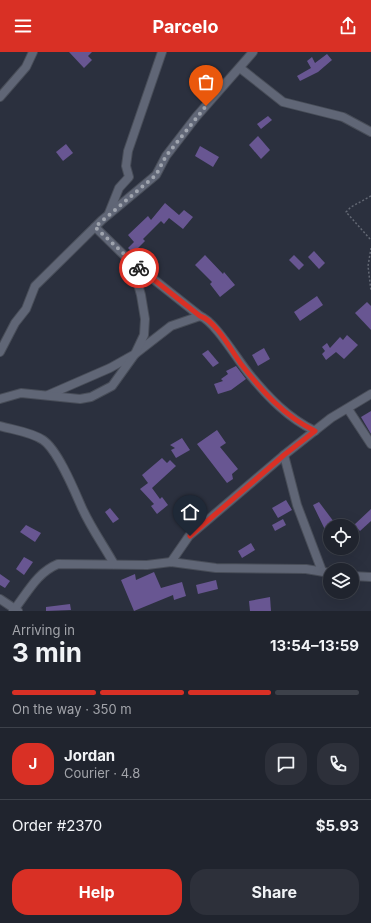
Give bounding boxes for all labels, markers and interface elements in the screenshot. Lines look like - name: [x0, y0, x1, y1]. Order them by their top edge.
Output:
- icon: menu: [12, 15, 34, 37]
- icon: share: [337, 15, 359, 37]
- text: Parcelo: [152, 16, 219, 37]
- pin: [189, 65, 223, 106]
- icon: bag: [195, 71, 217, 93]
- courier: [119, 248, 159, 288]
- icon: bike: [128, 257, 150, 279]
- pin: [173, 495, 207, 536]
- icon: home: [179, 501, 201, 523]
- map controls: [323, 519, 359, 599]
- button: locate: [323, 519, 359, 555]
- button: layers: [323, 563, 359, 599]
- text: Arriving in: [12, 622, 75, 638]
- text: 13:54–13:59: [270, 636, 359, 655]
- text: 3 min: [12, 637, 82, 668]
- text: On the way · 350 m: [12, 701, 132, 717]
- button: chat: [265, 743, 307, 785]
- button: phone: [317, 743, 359, 785]
- text: Jordan: [64, 746, 115, 765]
- text: J: [29, 754, 37, 773]
- text: Courier · 4.8: [64, 765, 140, 781]
- text: Order #2370: [12, 816, 102, 835]
- text: $5.93: [316, 816, 359, 835]
- button: Help: [12, 869, 182, 915]
- button: Share: [190, 869, 359, 915]

